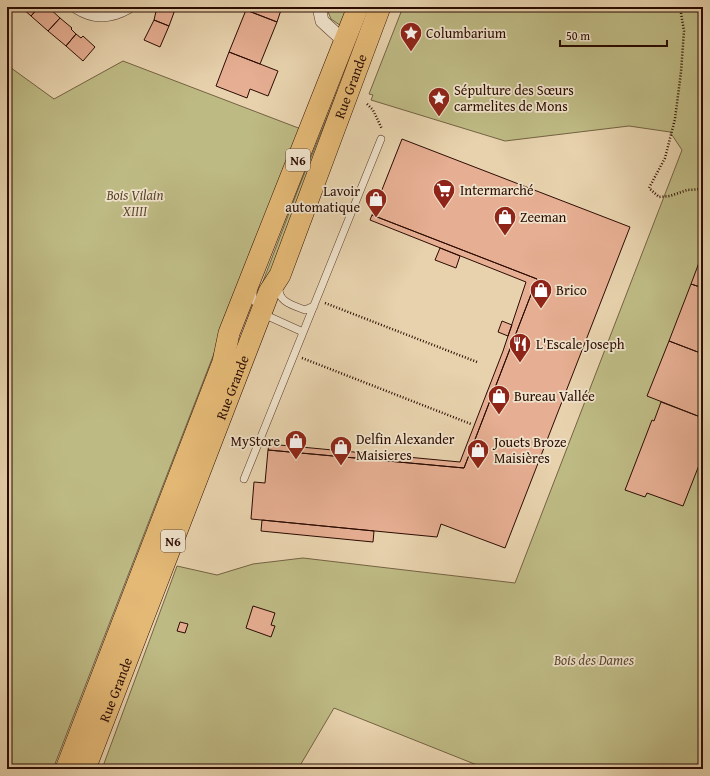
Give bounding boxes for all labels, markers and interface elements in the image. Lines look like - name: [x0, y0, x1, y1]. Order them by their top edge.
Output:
- place icon: Columbarium: [398, 20, 424, 53]
- scale bar: [560, 22, 667, 48]
- place label: Columbarium: [426, 23, 507, 43]
- text: 50 m: [566, 27, 590, 44]
- street label: Rue Grande: [329, 51, 372, 121]
- place label: Sépulture des Sœurs carmelites de Mons: [454, 80, 574, 116]
- place icon: Sépulture des Sœurs carmelites de Mons: [426, 85, 452, 118]
- road number: N6: [286, 149, 310, 171]
- supermarket icon: Intermarché: [431, 177, 457, 210]
- place label: Intermarché: [460, 180, 534, 200]
- place label: Lavoir automatique: [285, 181, 360, 217]
- park label: Bois Vilain XIIII: [105, 185, 164, 221]
- shop icon: Lavoir automatique: [363, 186, 389, 219]
- shop icon: Zeeman: [492, 204, 518, 237]
- place label: Zeeman: [520, 207, 567, 227]
- shop icon: Brico: [528, 277, 554, 310]
- place label: Brico: [556, 280, 587, 300]
- restaurant icon: L'Escale Joseph: [507, 331, 533, 364]
- place label: L'Escale Joseph: [536, 334, 625, 354]
- street label: Rue Grande: [211, 352, 254, 423]
- shop icon: Bureau Vallée: [486, 383, 512, 416]
- place label: Bureau Vallée: [514, 386, 595, 406]
- shop icon: MyStore: [283, 428, 309, 461]
- place label: Delfin Alexander Maisieres: [356, 429, 455, 465]
- place label: MyStore: [231, 431, 280, 451]
- place label: Jouets Broze Maisières: [492, 432, 567, 468]
- shop icon: Delfin Alexander Maisieres: [328, 434, 354, 467]
- shop icon: Jouets Broze Maisières: [465, 437, 491, 470]
- road number: N6: [161, 530, 185, 552]
- park label: Bois des Dames: [553, 650, 634, 670]
- street label: Rue Grande: [94, 654, 137, 725]

